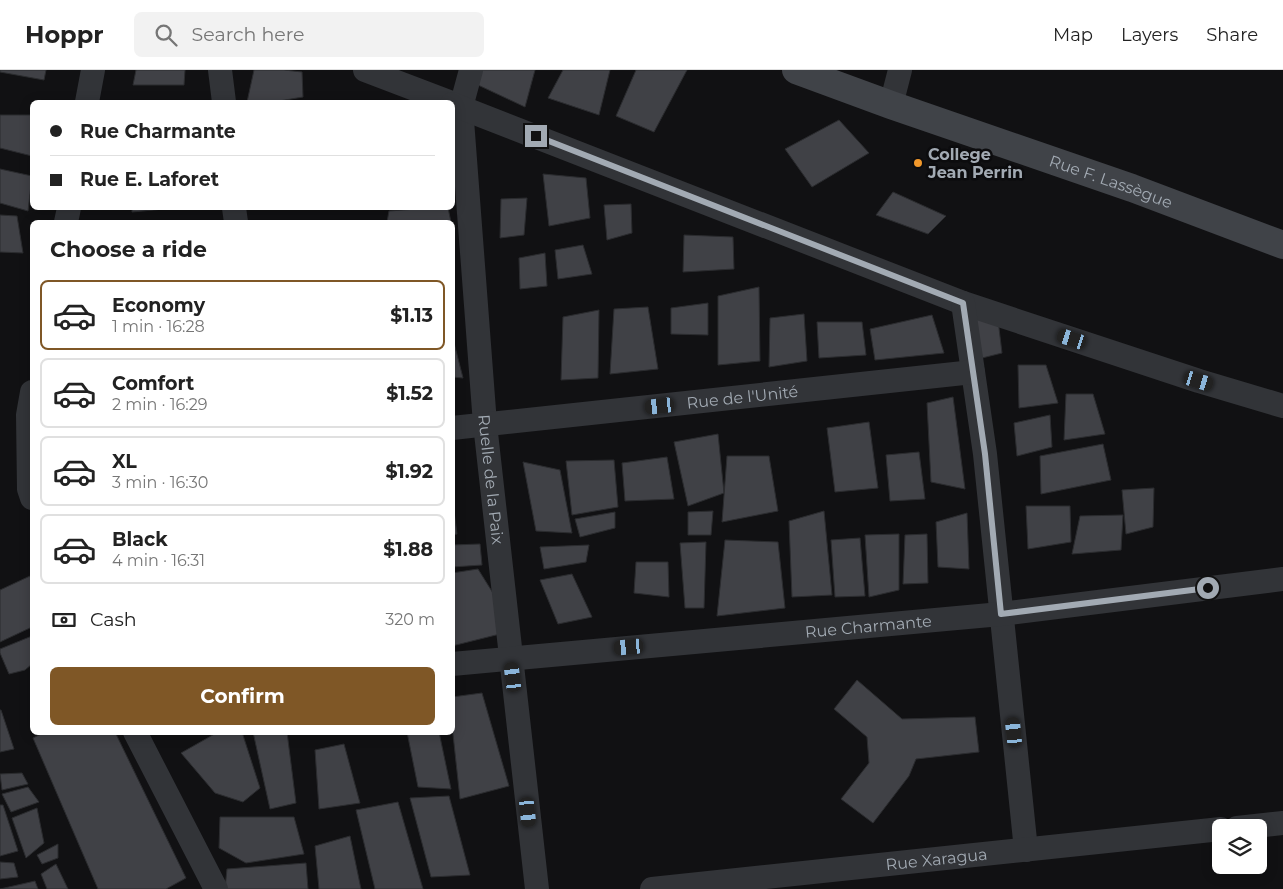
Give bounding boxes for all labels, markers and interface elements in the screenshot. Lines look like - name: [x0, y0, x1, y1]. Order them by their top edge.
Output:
- search box: [134, 12, 484, 57]
- text: Hoppr: [25, 20, 104, 49]
- icon: search: [152, 21, 180, 49]
- text: Search here: [192, 23, 305, 46]
- text: Map: [1053, 24, 1093, 46]
- text: Layers: [1121, 24, 1178, 46]
- text: Share: [1206, 24, 1258, 46]
- text: Rue Charmante: [80, 120, 236, 143]
- route end: [525, 125, 547, 147]
- place label: College Jean Perrin: [927, 145, 1023, 182]
- street label: Rue F. Lassègue: [1047, 151, 1175, 212]
- marker: College Jean Perrin: [912, 157, 924, 169]
- text: Rue E. Laforet: [80, 168, 219, 191]
- text: Choose a ride: [50, 236, 207, 263]
- icon: car: [52, 293, 97, 338]
- text: Economy: [112, 294, 205, 317]
- text: $1.13: [390, 304, 433, 327]
- text: 1 min · 16:28: [112, 317, 205, 336]
- car: [1055, 327, 1088, 351]
- car: [1182, 369, 1215, 393]
- icon: car: [52, 371, 97, 416]
- text: Comfort: [112, 372, 194, 395]
- street label: Rue de l'Unité: [686, 381, 799, 412]
- text: $1.52: [386, 382, 433, 405]
- text: 2 min · 16:29: [112, 395, 208, 414]
- car: [644, 397, 675, 415]
- street label: Ruelle de la Paix: [475, 414, 508, 546]
- icon: car: [52, 449, 97, 494]
- text: XL: [112, 450, 137, 473]
- text: $1.92: [385, 460, 433, 483]
- text: 3 min · 16:30: [112, 473, 208, 492]
- icon: car: [52, 527, 97, 572]
- text: Black: [112, 528, 168, 551]
- text: $1.88: [383, 538, 433, 561]
- text: 4 min · 16:31: [112, 551, 205, 570]
- route start: [1197, 577, 1219, 599]
- icon: cash: [50, 606, 78, 634]
- text: Cash: [90, 608, 137, 631]
- text: 320 m: [385, 610, 435, 629]
- street label: Rue Charmante: [804, 611, 933, 641]
- car: [613, 638, 644, 656]
- car: [503, 661, 522, 693]
- button: Confirm: [50, 667, 435, 725]
- car: [1004, 716, 1023, 748]
- car: [518, 796, 537, 828]
- map controls: [1212, 819, 1267, 874]
- button: layers: [1212, 819, 1267, 874]
- street label: Rue Xaragua: [885, 844, 988, 874]

